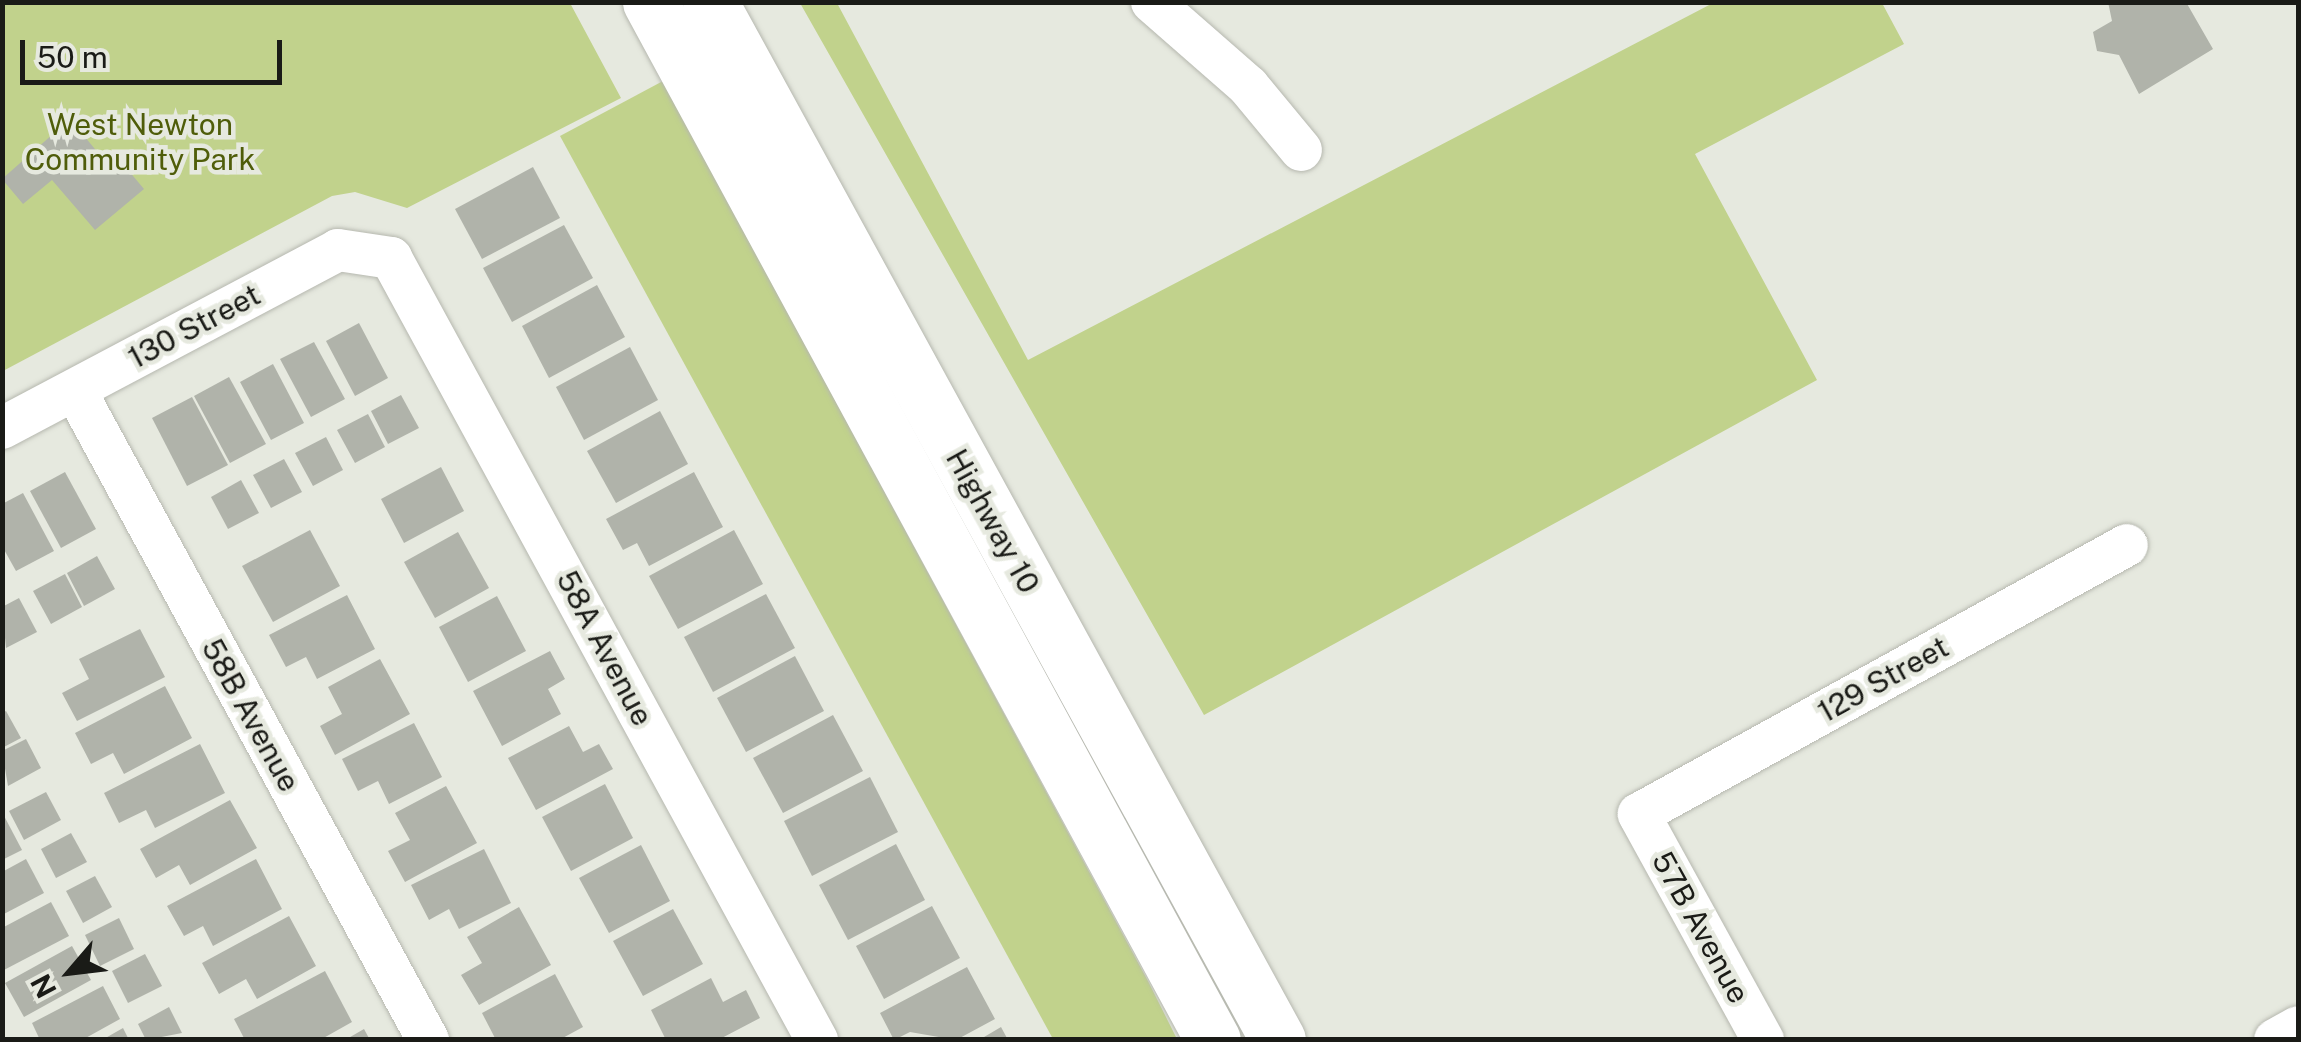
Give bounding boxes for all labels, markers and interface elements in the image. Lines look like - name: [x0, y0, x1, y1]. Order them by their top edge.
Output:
- scale bar: [25, 20, 288, 82]
- text: 50 m: [37, 39, 108, 75]
- park label: West Newton Community Park: [25, 106, 255, 176]
- street label: 130 Street: [122, 276, 266, 376]
- street label: Highway 10: [939, 443, 1047, 599]
- street label: 58A Avenue: [549, 564, 661, 732]
- street label: 129 Street: [1811, 628, 1955, 730]
- street label: 58B Avenue: [194, 632, 308, 798]
- street label: 57B Avenue: [1645, 845, 1757, 1009]
- north arrow: [20, 922, 120, 1022]
- text: N: [23, 969, 63, 1004]

